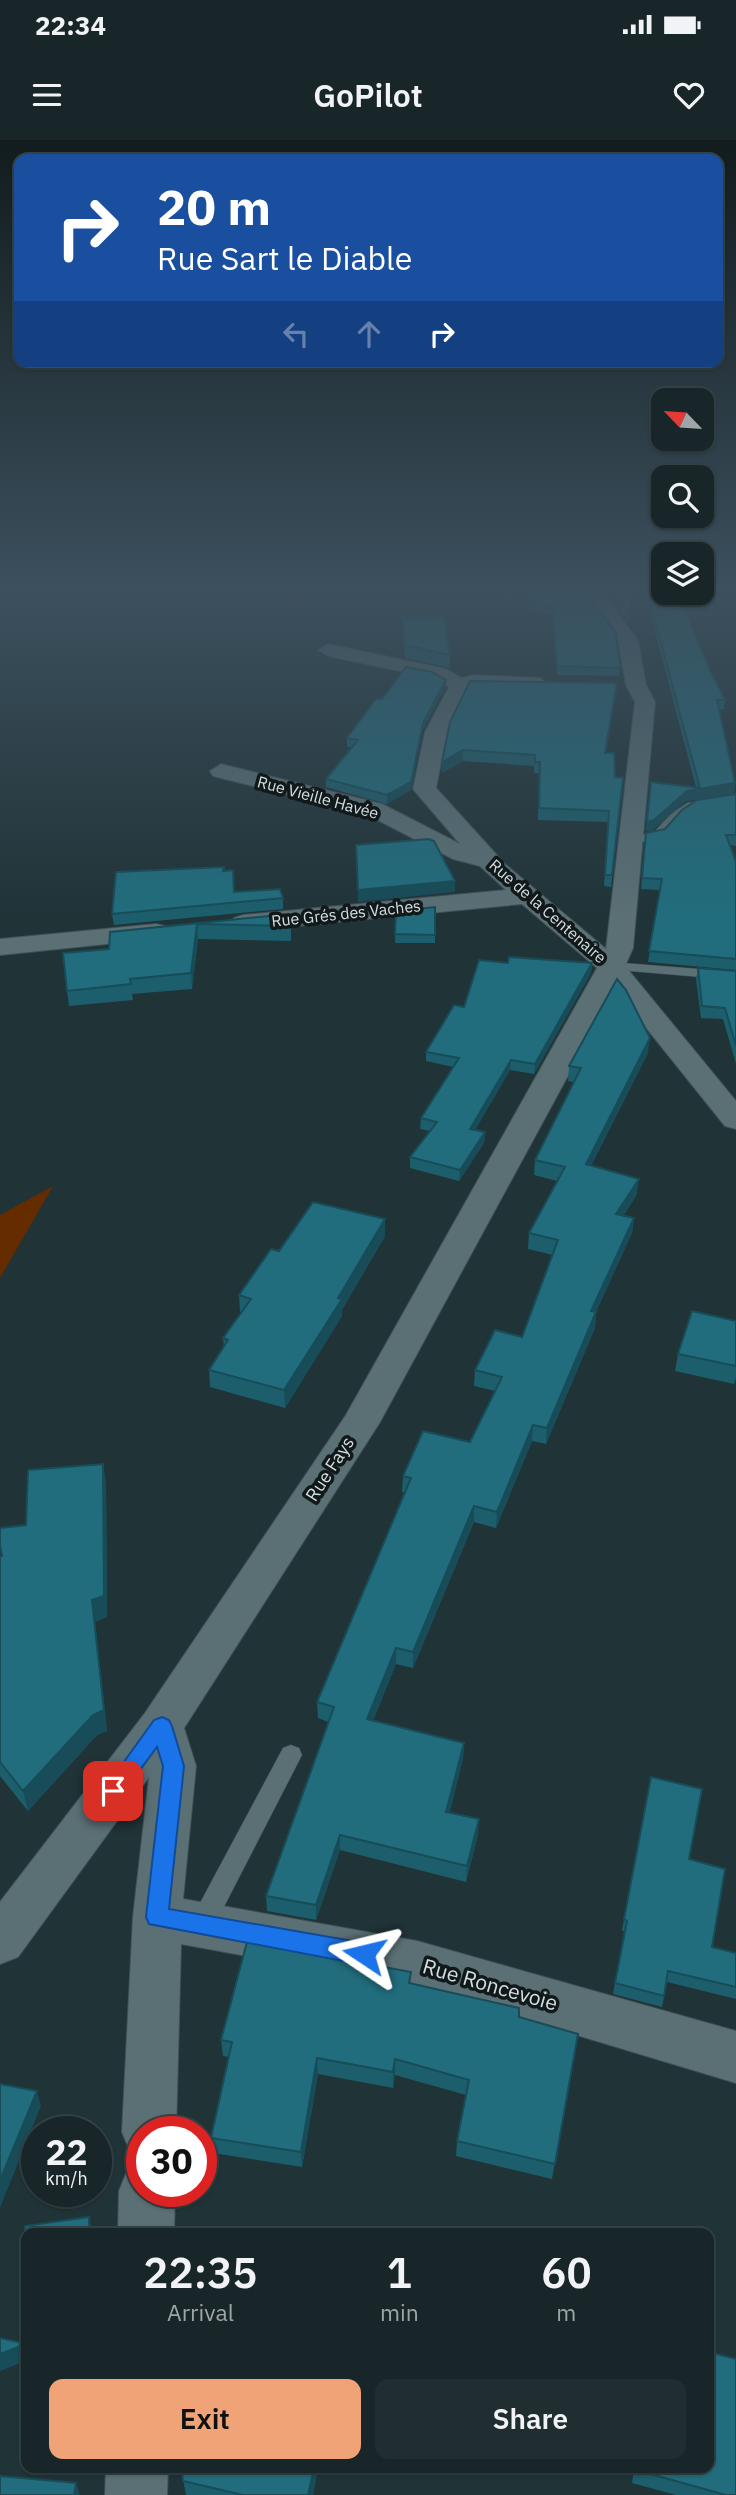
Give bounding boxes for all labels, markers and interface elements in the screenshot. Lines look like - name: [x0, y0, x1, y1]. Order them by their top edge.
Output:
- text: 22:34: [35, 8, 106, 42]
- text: GoPilot: [313, 74, 423, 116]
- icon: menu: [28, 76, 66, 114]
- icon: heart: [670, 76, 708, 114]
- text: 20 m: [157, 175, 271, 238]
- icon: right: [42, 182, 133, 273]
- text: Rue Sart le Diable: [157, 237, 412, 279]
- icon: left: [277, 315, 315, 353]
- icon: ahead: [350, 315, 388, 353]
- icon: right: [423, 315, 461, 353]
- north arrow: [651, 388, 714, 452]
- map controls: [651, 388, 714, 605]
- button: search: [651, 465, 714, 528]
- button: layers: [651, 542, 714, 605]
- street label: Rue Vieille Havée: [255, 771, 381, 823]
- street label: Rue de la Centenaire: [485, 855, 611, 967]
- street label: Rue Grés des Vaches: [270, 895, 422, 931]
- street label: Rue Fays: [300, 1432, 359, 1505]
- pin: [83, 1761, 143, 1821]
- icon: arrive: [94, 1772, 132, 1810]
- position arrow: [327, 1917, 401, 1991]
- street label: Rue Roncevoie: [420, 1951, 561, 2017]
- speed limit sign: 30: [126, 2116, 217, 2207]
- text: 22: [45, 2129, 88, 2175]
- text: km/h: [45, 2167, 88, 2190]
- text: 22:35: [143, 2245, 258, 2300]
- text: 1: [387, 2245, 412, 2300]
- text: 60: [541, 2245, 592, 2300]
- text: Arrival: [167, 2297, 234, 2327]
- text: min: [380, 2297, 419, 2327]
- text: m: [556, 2297, 576, 2327]
- button: Exit: [49, 2379, 361, 2459]
- button: Share: [375, 2379, 686, 2459]

